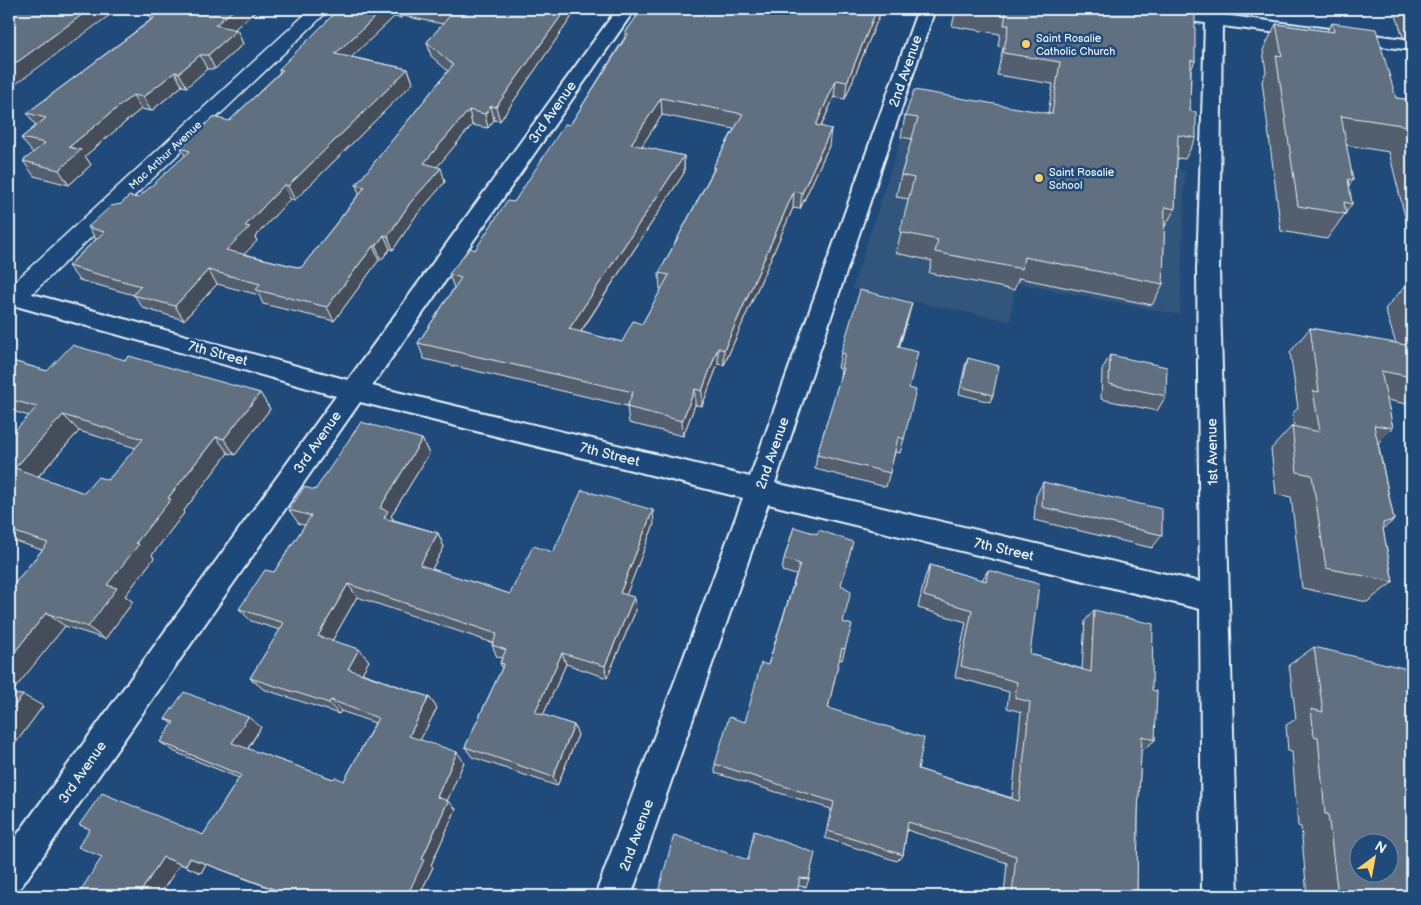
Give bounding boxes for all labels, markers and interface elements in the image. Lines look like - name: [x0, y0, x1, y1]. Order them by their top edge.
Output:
- place label: Saint Rosalie Catholic Church: [1036, 32, 1115, 58]
- street label: 2nd Avenue: [885, 33, 926, 109]
- marker: Saint Rosalie Catholic Church: [1020, 38, 1032, 50]
- street label: 3rd Avenue: [525, 78, 580, 147]
- street label: Mac Arthur Avenue: [126, 118, 205, 192]
- place label: Saint Rosalie School: [1049, 166, 1115, 192]
- marker: Saint Rosalie School: [1033, 172, 1045, 184]
- street label: 7th Street: [186, 337, 250, 370]
- street label: 3rd Avenue: [290, 408, 345, 477]
- street label: 2nd Avenue: [752, 415, 793, 491]
- street label: 1st Avenue: [1203, 418, 1222, 486]
- street label: 7th Street: [578, 439, 642, 470]
- street label: 7th Street: [972, 534, 1036, 565]
- street label: 3rd Avenue: [55, 738, 110, 807]
- street label: 2nd Avenue: [616, 797, 657, 873]
- north arrow: [1348, 832, 1398, 882]
- text: N: [1372, 837, 1390, 857]

